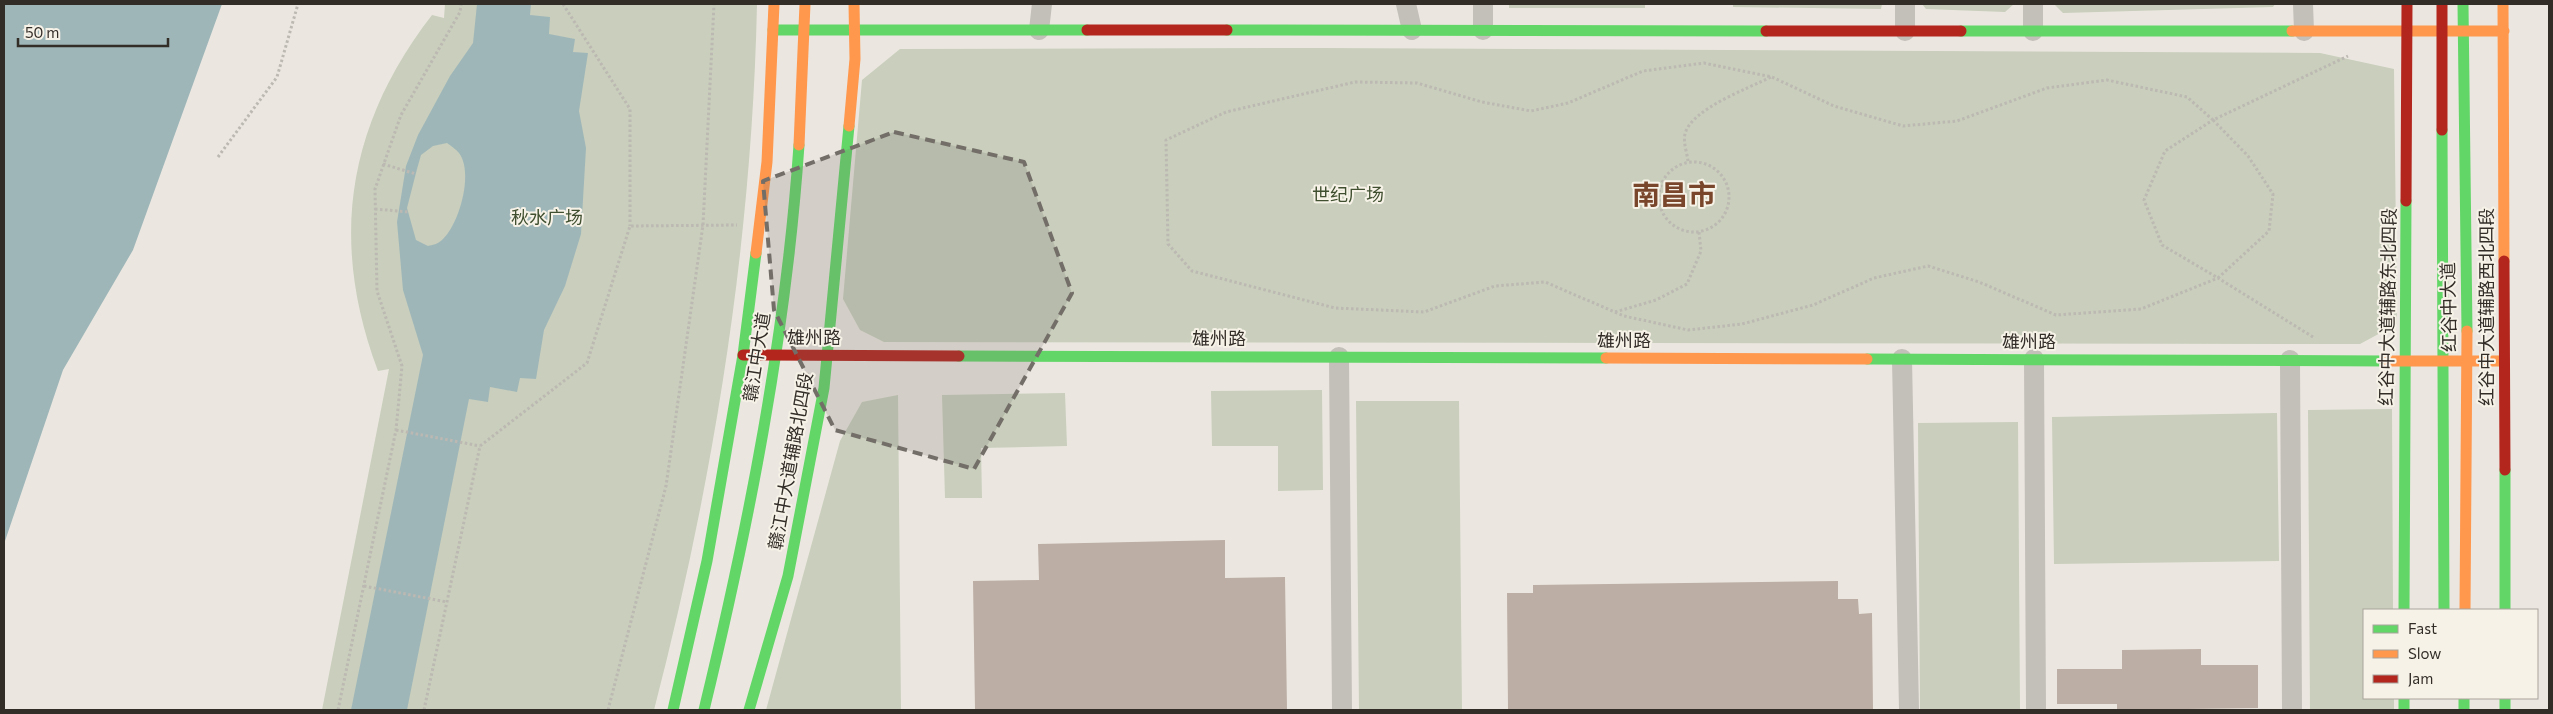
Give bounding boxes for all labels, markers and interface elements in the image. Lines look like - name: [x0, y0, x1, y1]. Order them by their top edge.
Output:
- scale bar: [18, 15, 168, 47]
- text: 50 m: [25, 23, 59, 41]
- district label: 南昌市: [1632, 177, 1716, 211]
- park label: 世纪广场: [1312, 183, 1384, 205]
- park label: 秋水广场: [511, 206, 583, 228]
- street label: 红谷中大道辅路东北四段: [2374, 208, 2400, 406]
- street label: 红谷中大道辅路西北四段: [2475, 208, 2497, 406]
- street label: 红谷中大道: [2436, 262, 2460, 352]
- street label: 赣江中大道: [738, 311, 774, 403]
- street label: 雄州路: [787, 326, 841, 348]
- street label: 雄州路: [1192, 327, 1246, 349]
- street label: 雄州路: [1597, 329, 1651, 351]
- street label: 雄州路: [2002, 330, 2056, 352]
- street label: 赣江中大道辅路北四段: [764, 370, 816, 551]
- legend: [2363, 609, 2538, 699]
- text: Fast: [2408, 619, 2437, 637]
- text: Slow: [2408, 644, 2441, 662]
- text: Jam: [2408, 669, 2433, 687]

